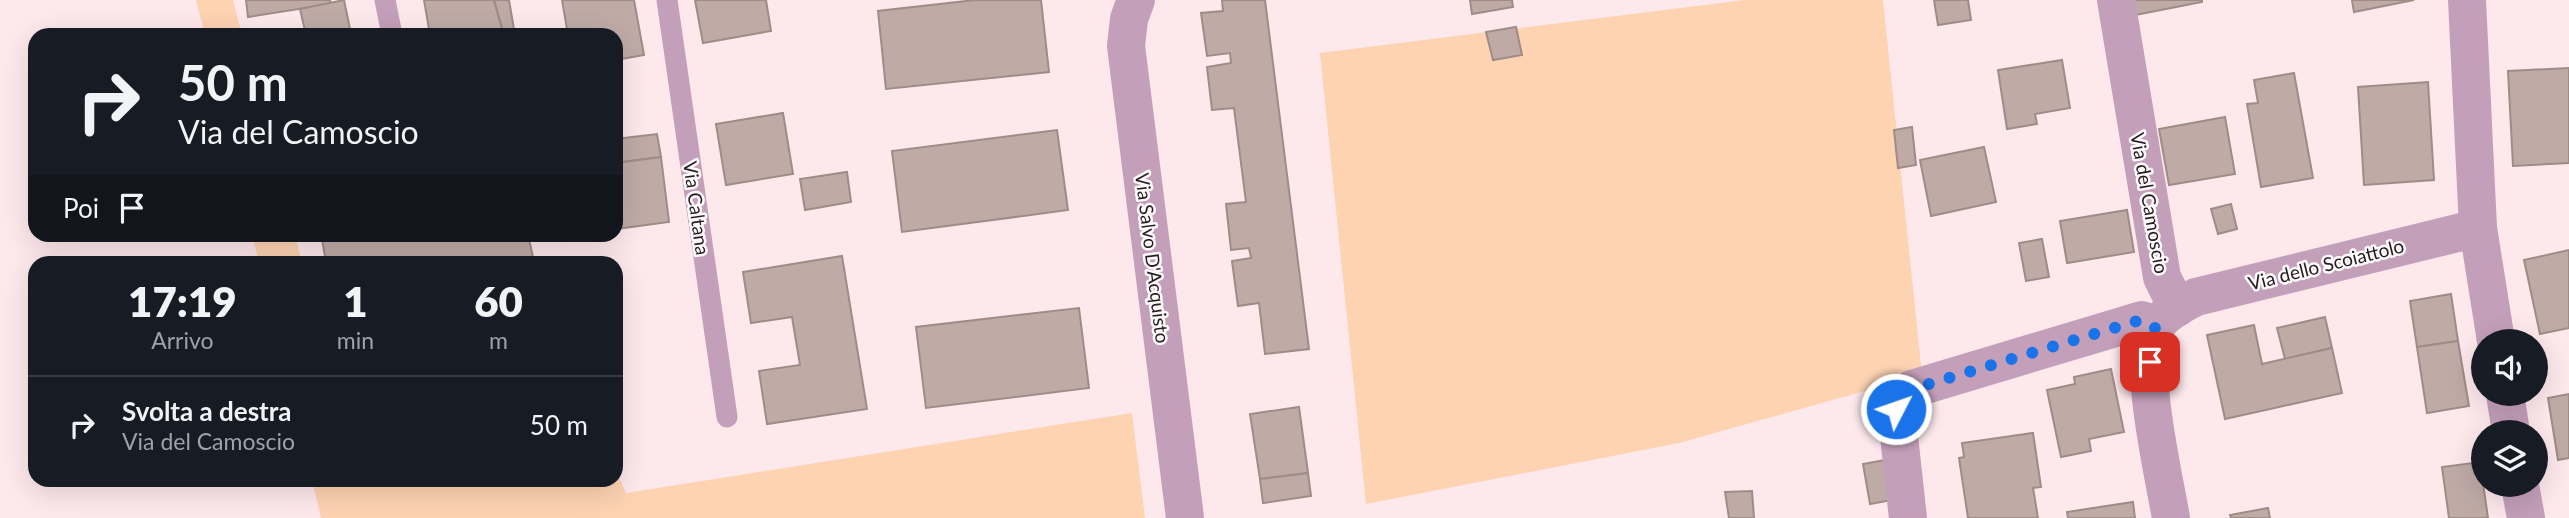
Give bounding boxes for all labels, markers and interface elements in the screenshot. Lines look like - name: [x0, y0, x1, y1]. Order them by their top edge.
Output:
- text: 50 m: [178, 53, 288, 111]
- icon: right: [63, 56, 154, 147]
- text: Via del Camoscio: [178, 112, 419, 151]
- street label: Via del Camoscio: [2126, 131, 2174, 275]
- street label: Via Caltana: [679, 160, 715, 256]
- street label: Via Salvo D'Acquisto: [1131, 172, 1175, 344]
- icon: arrive: [113, 189, 151, 227]
- text: Poi: [63, 192, 99, 224]
- street label: Via dello Scoiattolo: [2246, 234, 2406, 294]
- text: 17:19: [128, 276, 237, 326]
- text: 1: [343, 276, 368, 326]
- text: 60: [474, 276, 523, 326]
- text: Arrivo: [151, 326, 214, 354]
- text: min: [337, 326, 374, 354]
- text: m: [489, 326, 508, 354]
- map controls: [2471, 329, 2548, 497]
- button: sound: [2471, 329, 2548, 406]
- pin: [2120, 332, 2180, 392]
- icon: arrive: [2131, 343, 2169, 381]
- position arrow: [1859, 372, 1933, 446]
- text: Svolta a destra: [122, 395, 292, 427]
- icon: right: [63, 406, 101, 444]
- text: 50 m: [530, 409, 588, 441]
- button: layers: [2471, 420, 2548, 497]
- text: Via del Camoscio: [122, 427, 295, 455]

